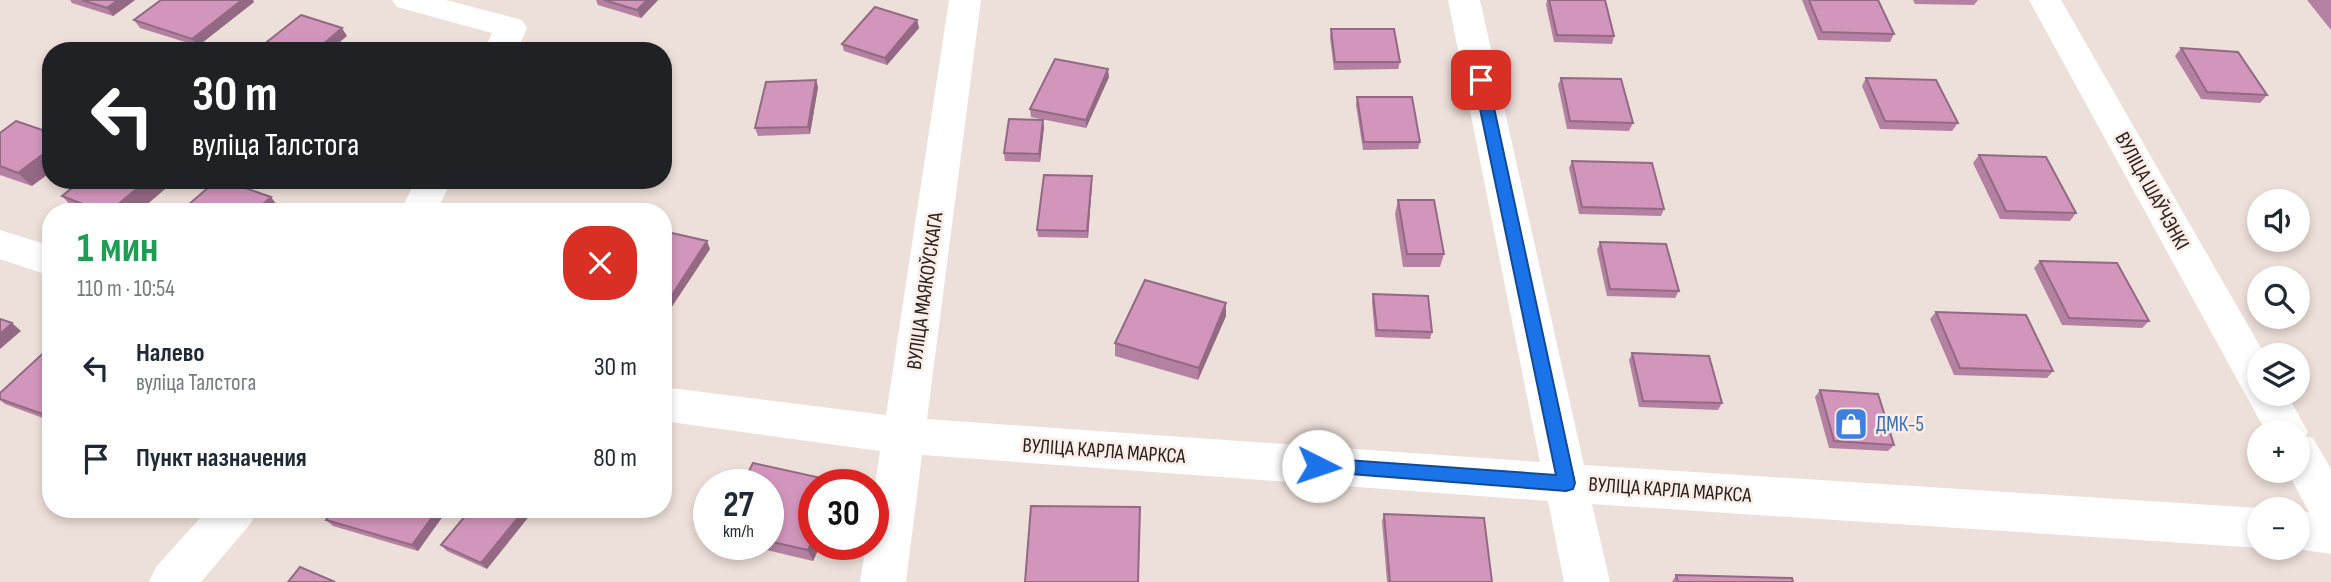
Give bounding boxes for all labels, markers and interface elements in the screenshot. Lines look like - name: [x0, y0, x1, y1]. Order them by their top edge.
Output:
- pin: [1451, 50, 1511, 110]
- icon: arrive: [1462, 61, 1500, 99]
- text: 30 m: [192, 66, 277, 125]
- icon: left: [77, 70, 168, 161]
- text: вуліца Талстога: [192, 126, 359, 165]
- street label: ВУЛІЦА ШАЎЧЭНКІ: [2109, 128, 2195, 254]
- map controls: [2247, 189, 2310, 560]
- button: sound: [2247, 189, 2310, 252]
- street label: ВУЛІЦА МАЯКОЎСКАГА: [902, 210, 949, 371]
- text: 1 мин: [77, 223, 158, 274]
- button: close: [563, 226, 637, 300]
- button: search: [2247, 266, 2310, 329]
- text: 110 m · 10:54: [77, 275, 175, 303]
- text: Налево: [136, 338, 205, 369]
- button: layers: [2247, 343, 2310, 406]
- icon: left: [77, 349, 115, 387]
- text: 30 m: [594, 352, 637, 383]
- text: вуліца Талстога: [136, 369, 256, 397]
- shop icon: ДМК-5: [1832, 405, 1870, 443]
- place label: ДМК-5: [1876, 412, 1924, 437]
- button: +: [2247, 420, 2310, 483]
- position arrow: [1281, 429, 1355, 503]
- street label: ВУЛІЦА КАРЛА МАРКСА: [1022, 433, 1187, 469]
- icon: arrive: [77, 440, 115, 478]
- text: Пункт назначения: [136, 443, 307, 474]
- text: 80 m: [593, 443, 637, 474]
- speed limit sign: 30: [798, 469, 889, 560]
- street label: ВУЛІЦА КАРЛА МАРКСА: [1588, 472, 1753, 508]
- text: 27: [723, 484, 754, 527]
- button: −: [2247, 497, 2310, 560]
- text: km/h: [723, 521, 754, 542]

